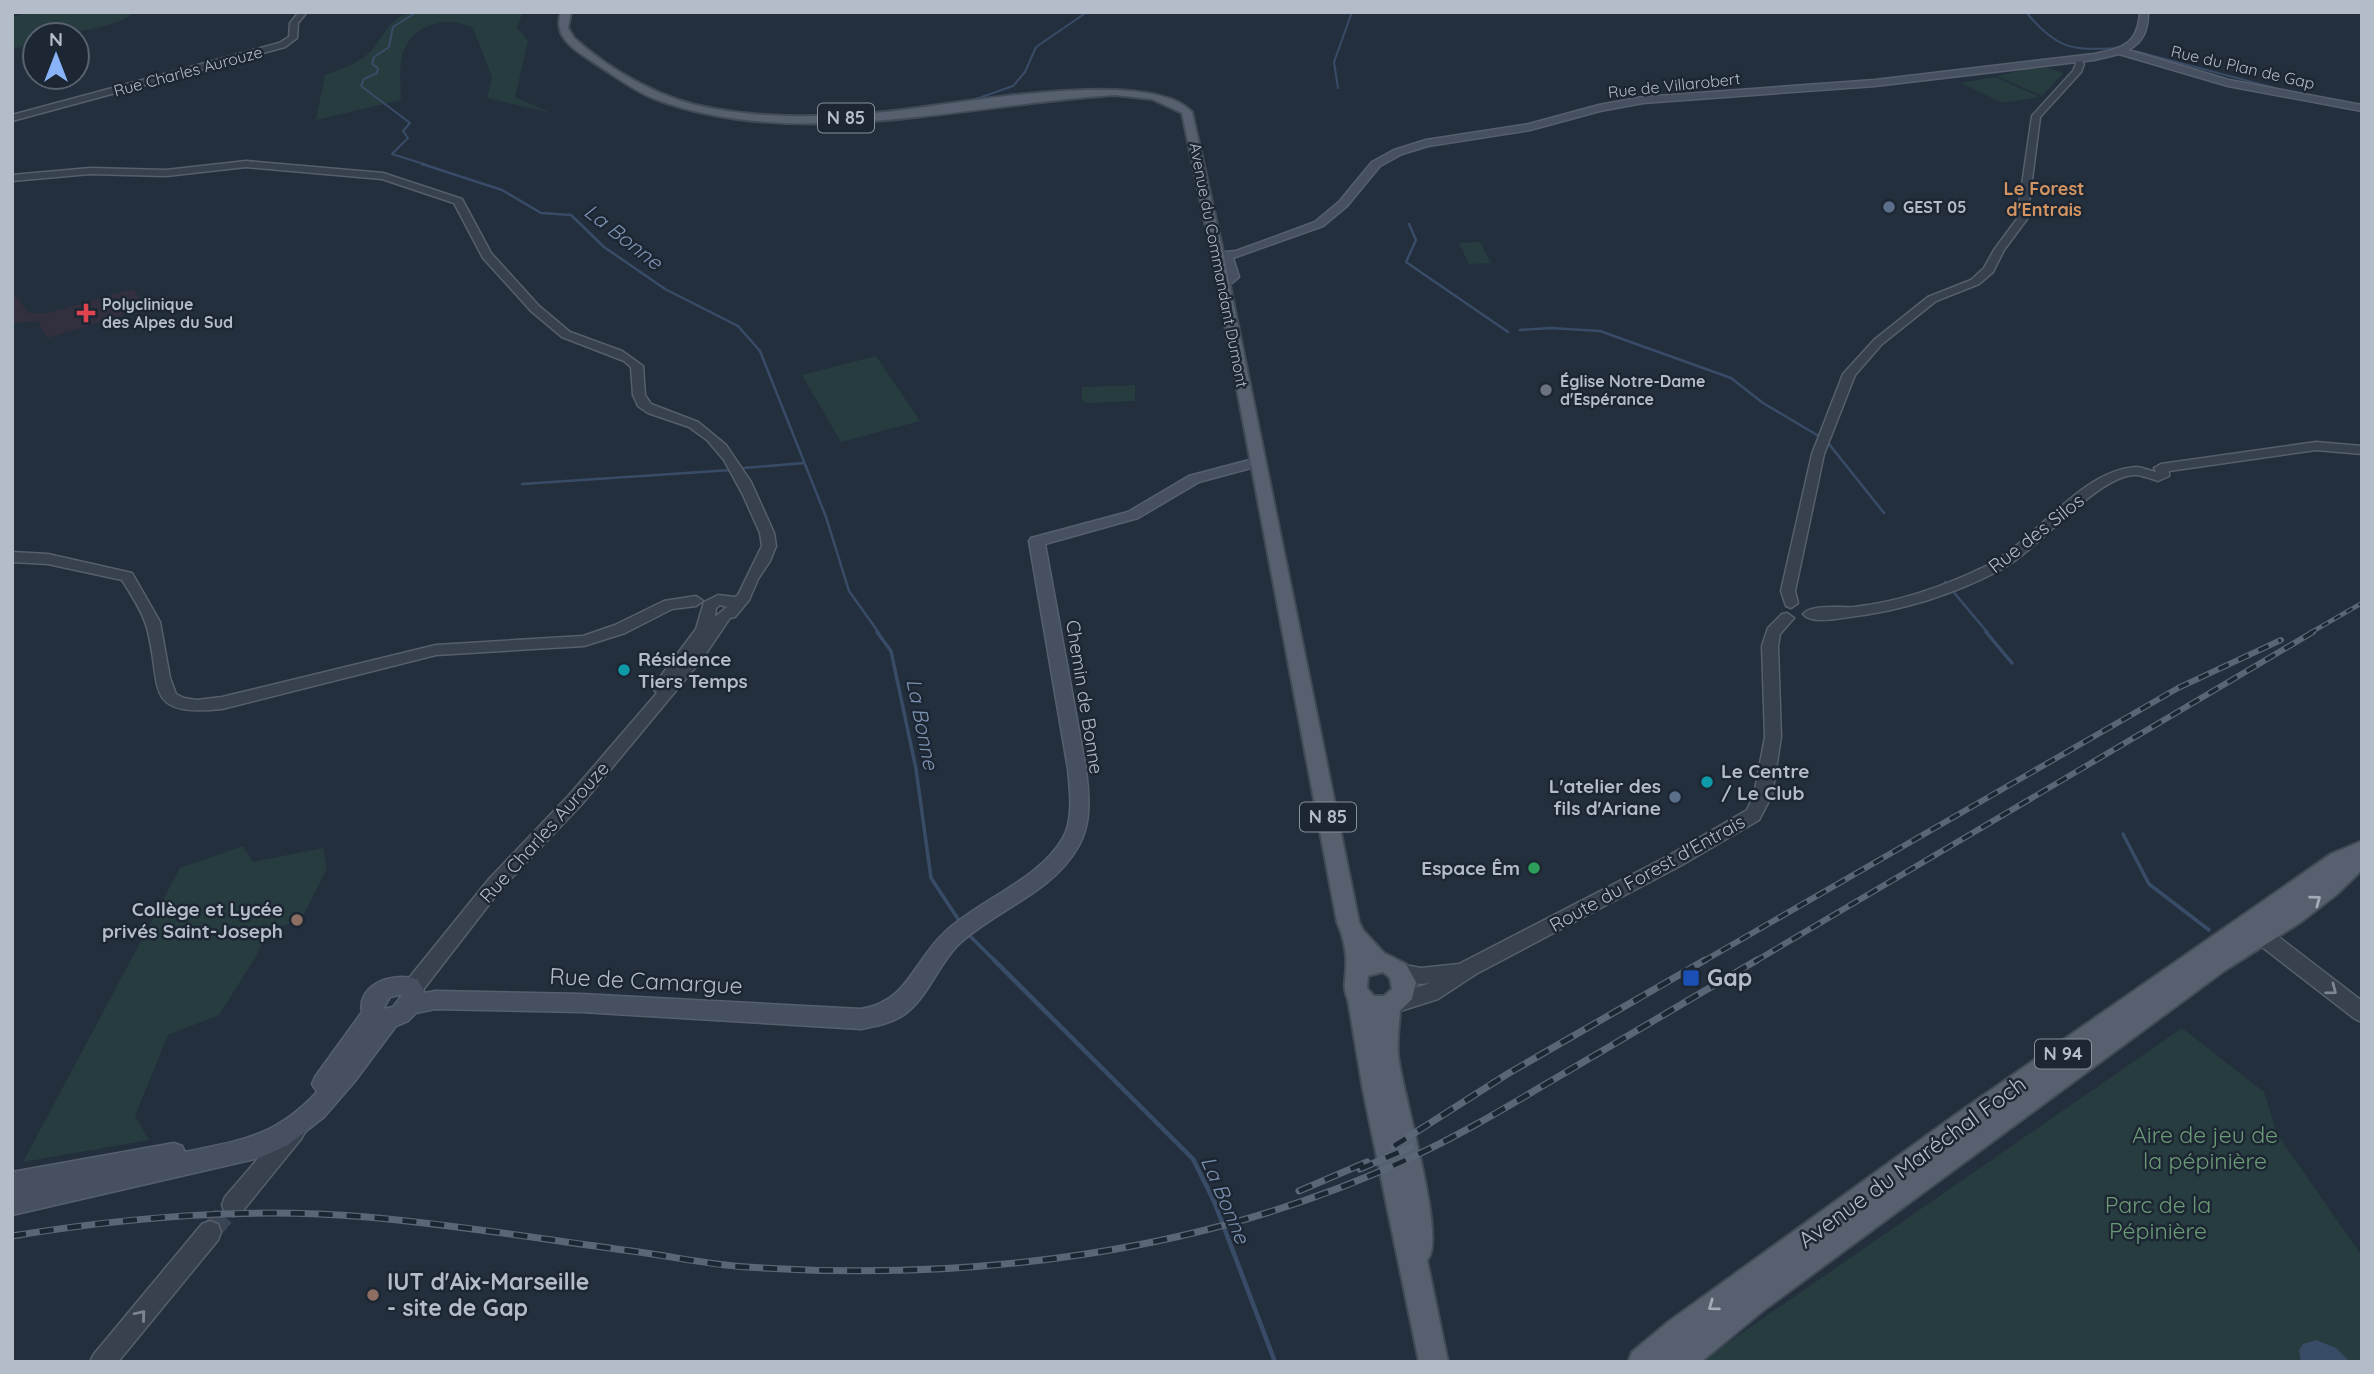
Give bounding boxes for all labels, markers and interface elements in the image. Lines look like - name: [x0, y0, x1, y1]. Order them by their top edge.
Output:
- north arrow: [21, 21, 91, 91]
- text: N: [49, 27, 63, 51]
- street label: Rue du Plan de Gap: [2169, 41, 2317, 93]
- street label: Rue Charles Aurouze: [111, 42, 265, 100]
- street label: Rue de Villarobert: [1607, 68, 1741, 102]
- road number: N 85: [818, 104, 874, 132]
- street label: Avenue du Commandant Dumont: [1185, 141, 1253, 389]
- district label: Le Forest d'Entrais: [2004, 177, 2084, 221]
- place label: GEST 05: [1903, 197, 1966, 217]
- water label: La Bonne: [579, 198, 669, 276]
- marker: GEST 05: [1881, 199, 1897, 215]
- place label: Polyclinique des Alpes du Sud: [102, 294, 233, 332]
- marker: Polyclinique des Alpes du Sud: [76, 303, 96, 323]
- place label: Église Notre-Dame d'Espérance: [1560, 371, 1705, 409]
- marker: Église Notre-Dame d'Espérance: [1538, 382, 1554, 398]
- street label: Rue des Silos: [1983, 488, 2089, 578]
- street label: Chemin de Bonne: [1061, 618, 1109, 776]
- place label: Résidence Tiers Temps: [638, 647, 748, 693]
- marker: Résidence Tiers Temps: [616, 662, 632, 678]
- water label: La Bonne: [901, 676, 945, 773]
- street label: Rue Charles Aurouze: [474, 756, 614, 908]
- place label: Le Centre / Le Club: [1721, 759, 1809, 805]
- place label: L'atelier des fils d'Ariane: [1549, 774, 1661, 820]
- marker: Le Centre / Le Club: [1699, 774, 1715, 790]
- marker: L'atelier des fils d'Ariane: [1667, 789, 1683, 805]
- road number: N 85: [1300, 802, 1356, 832]
- street label: Route du Forest d'Entrais: [1545, 809, 1749, 937]
- place label: Espace Êm: [1421, 856, 1520, 880]
- marker: Espace Êm: [1526, 860, 1542, 876]
- one-way arrow: [2308, 896, 2321, 908]
- place label: Collège et Lycée privés Saint-Joseph: [102, 897, 283, 943]
- marker: Collège et Lycée privés Saint-Joseph: [289, 912, 305, 928]
- street label: Rue de Camargue: [549, 961, 743, 1000]
- place label: Gap: [1707, 963, 1752, 992]
- marker: Gap: [1681, 968, 1701, 988]
- one-way arrow: [2324, 982, 2337, 995]
- road number: N 94: [2035, 1040, 2091, 1069]
- street label: Avenue du Maréchal Foch: [1792, 1069, 2031, 1254]
- park label: Aire de jeu de la pépinière: [2132, 1120, 2278, 1175]
- water label: La Bonne: [1196, 1152, 1256, 1248]
- park label: Parc de la Pépinière: [2105, 1190, 2211, 1245]
- place label: IUT d'Aix-Marseille - site de Gap: [387, 1267, 589, 1322]
- marker: IUT d'Aix-Marseille - site de Gap: [365, 1287, 381, 1303]
- one-way arrow: [1709, 1298, 1721, 1310]
- one-way arrow: [133, 1310, 145, 1323]

